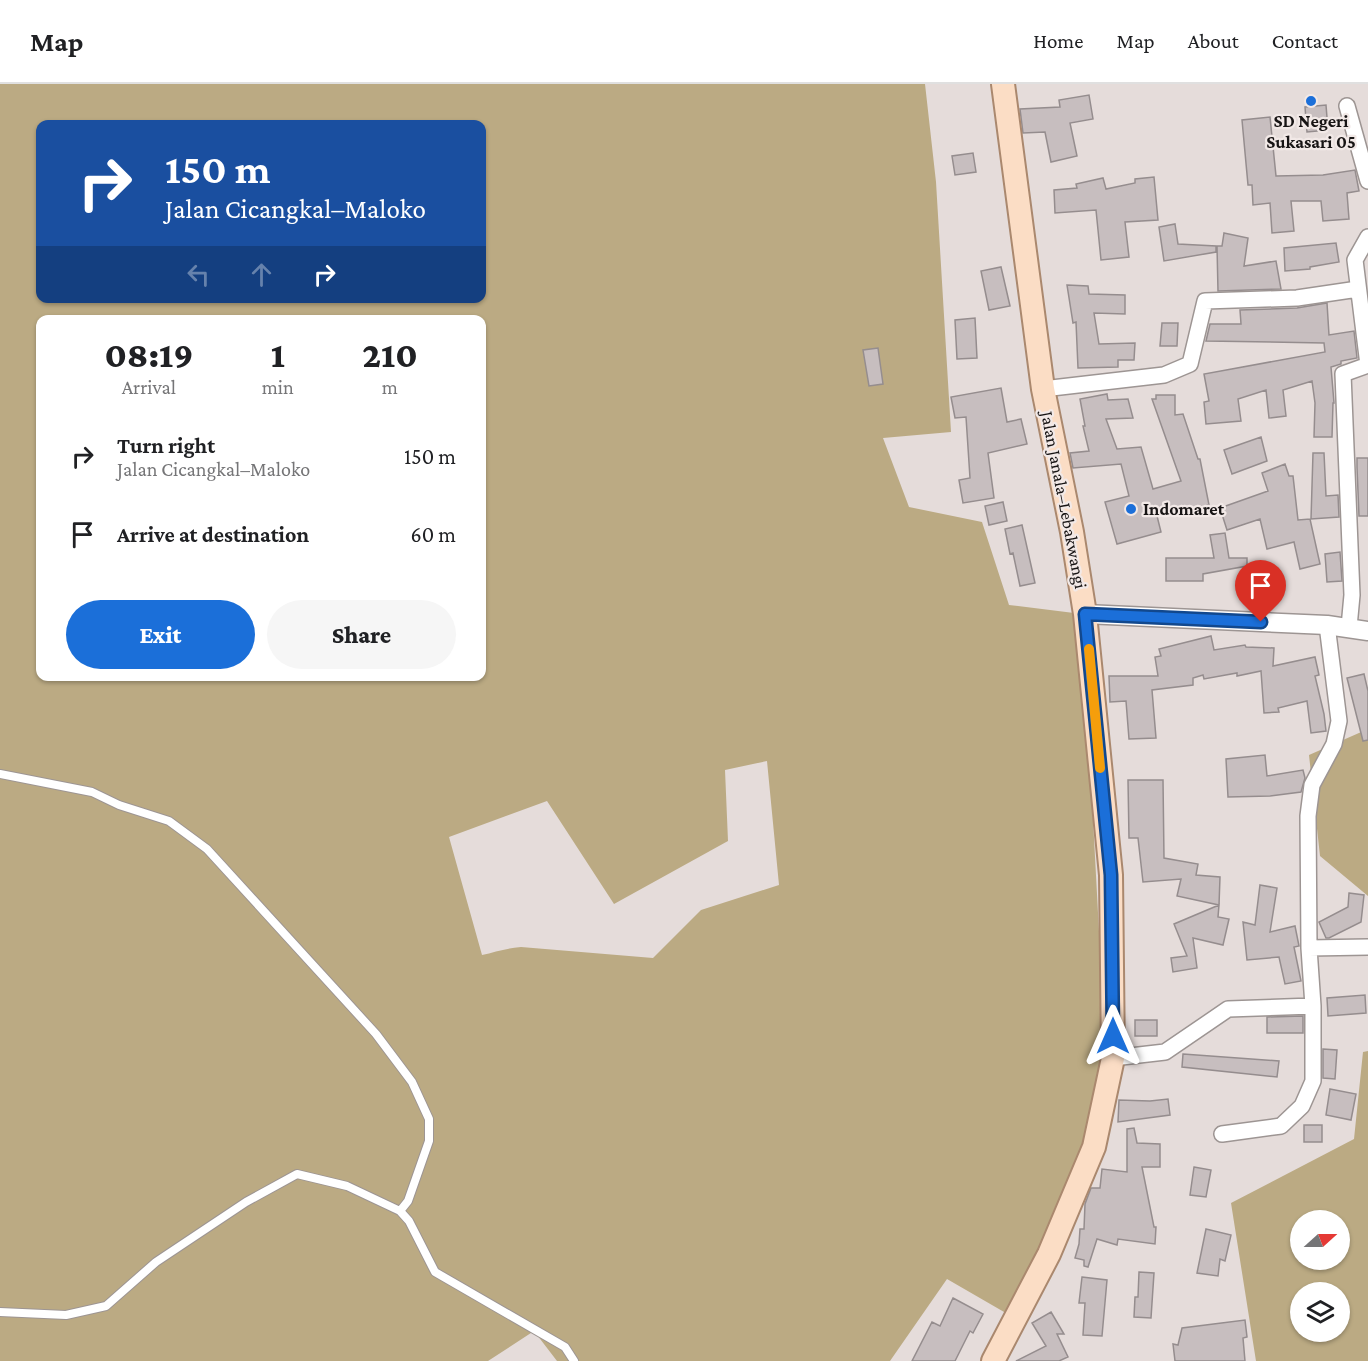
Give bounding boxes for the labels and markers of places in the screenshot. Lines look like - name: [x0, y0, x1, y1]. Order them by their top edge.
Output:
- marker: SD Negeri Sukasari 05: [1304, 94, 1318, 108]
- place label: SD Negeri Sukasari 05: [1266, 111, 1356, 152]
- place label: Indomaret: [1143, 499, 1225, 519]
- marker: Indomaret: [1124, 502, 1138, 516]
- pin: [1235, 560, 1286, 622]

